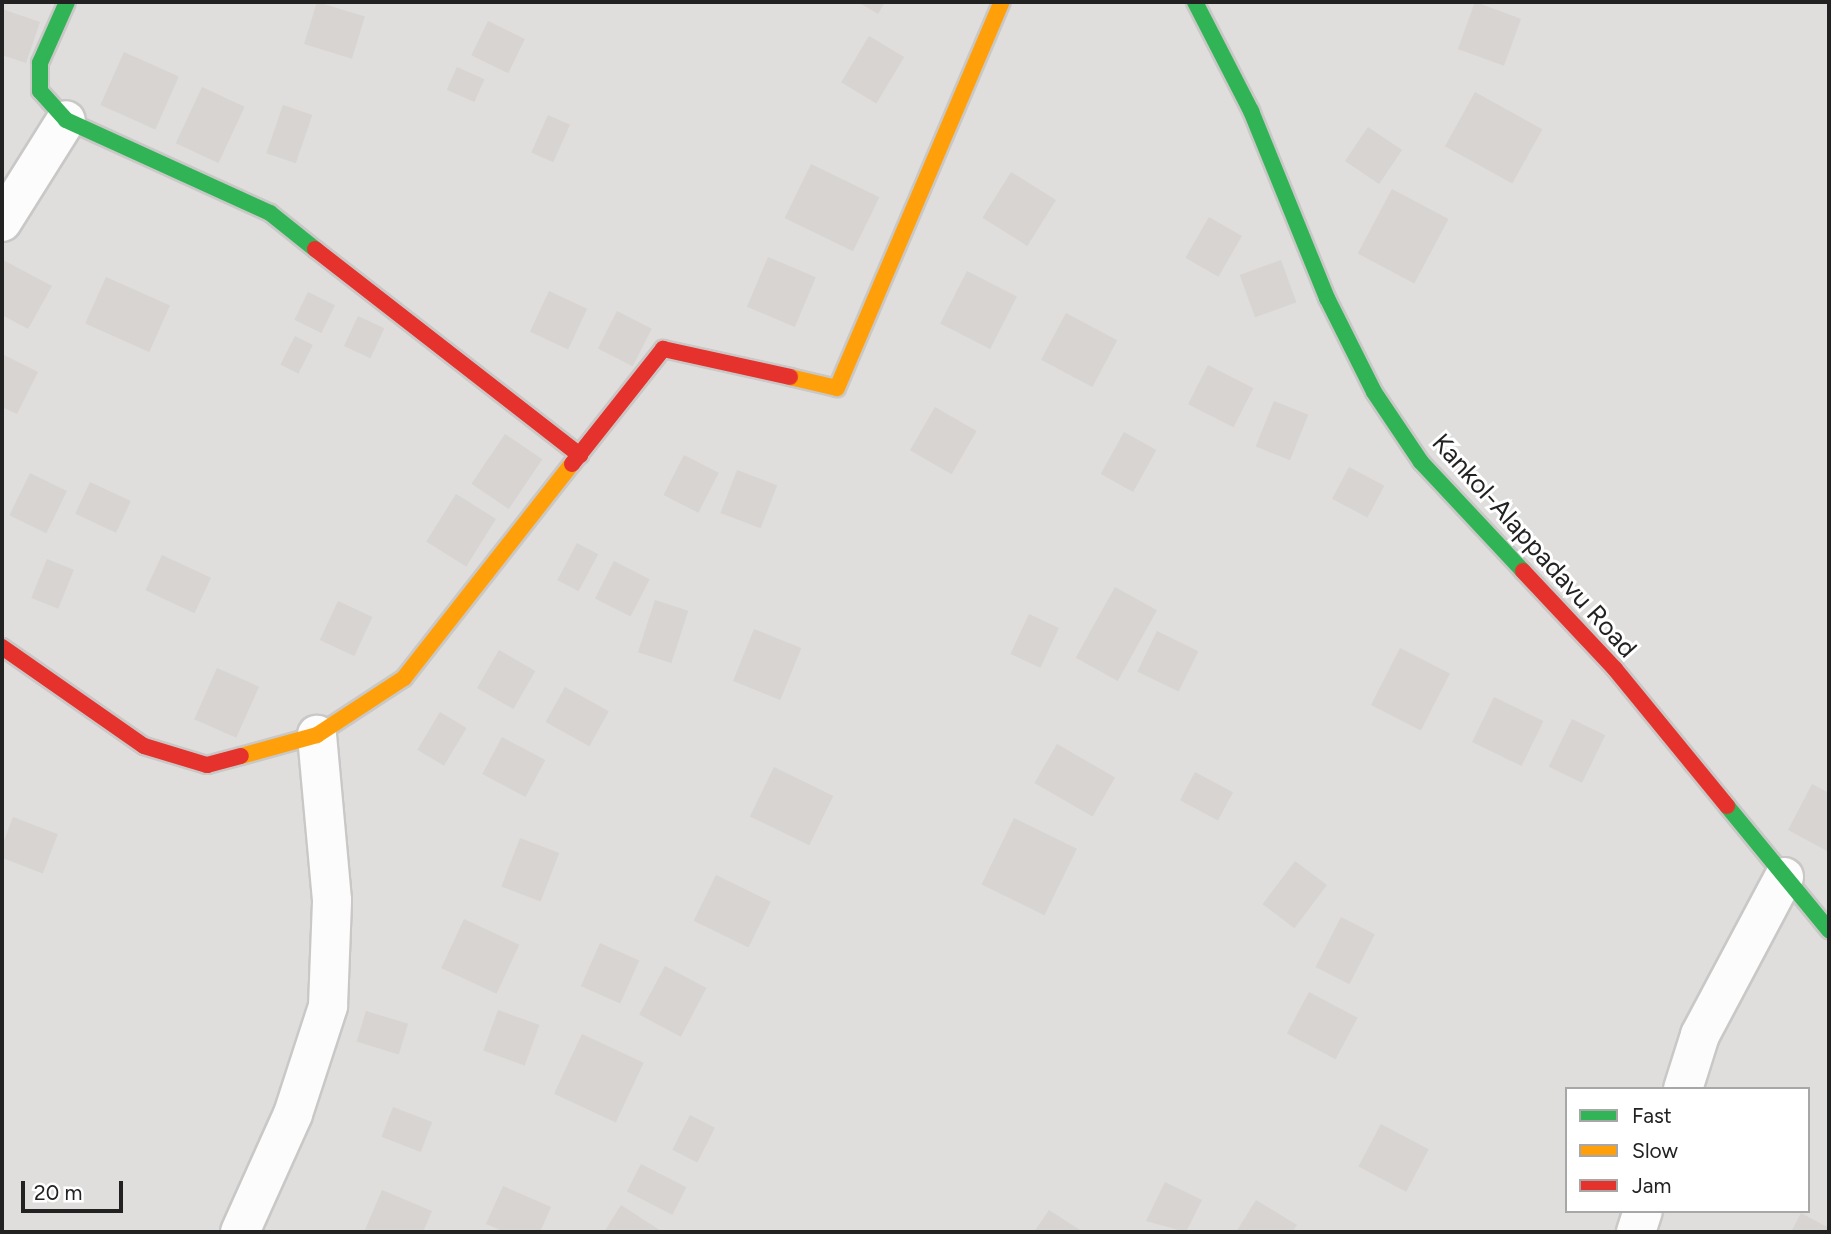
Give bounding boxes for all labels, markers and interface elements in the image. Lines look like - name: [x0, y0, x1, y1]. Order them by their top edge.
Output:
- street label: Kankol-Alappadavu Road: [1425, 428, 1643, 664]
- legend: [1565, 1087, 1810, 1213]
- text: Fast: [1632, 1103, 1672, 1128]
- text: Slow: [1632, 1138, 1678, 1163]
- scale bar: [24, 1168, 126, 1212]
- text: Jam: [1632, 1173, 1671, 1198]
- text: 20 m: [34, 1180, 82, 1205]

